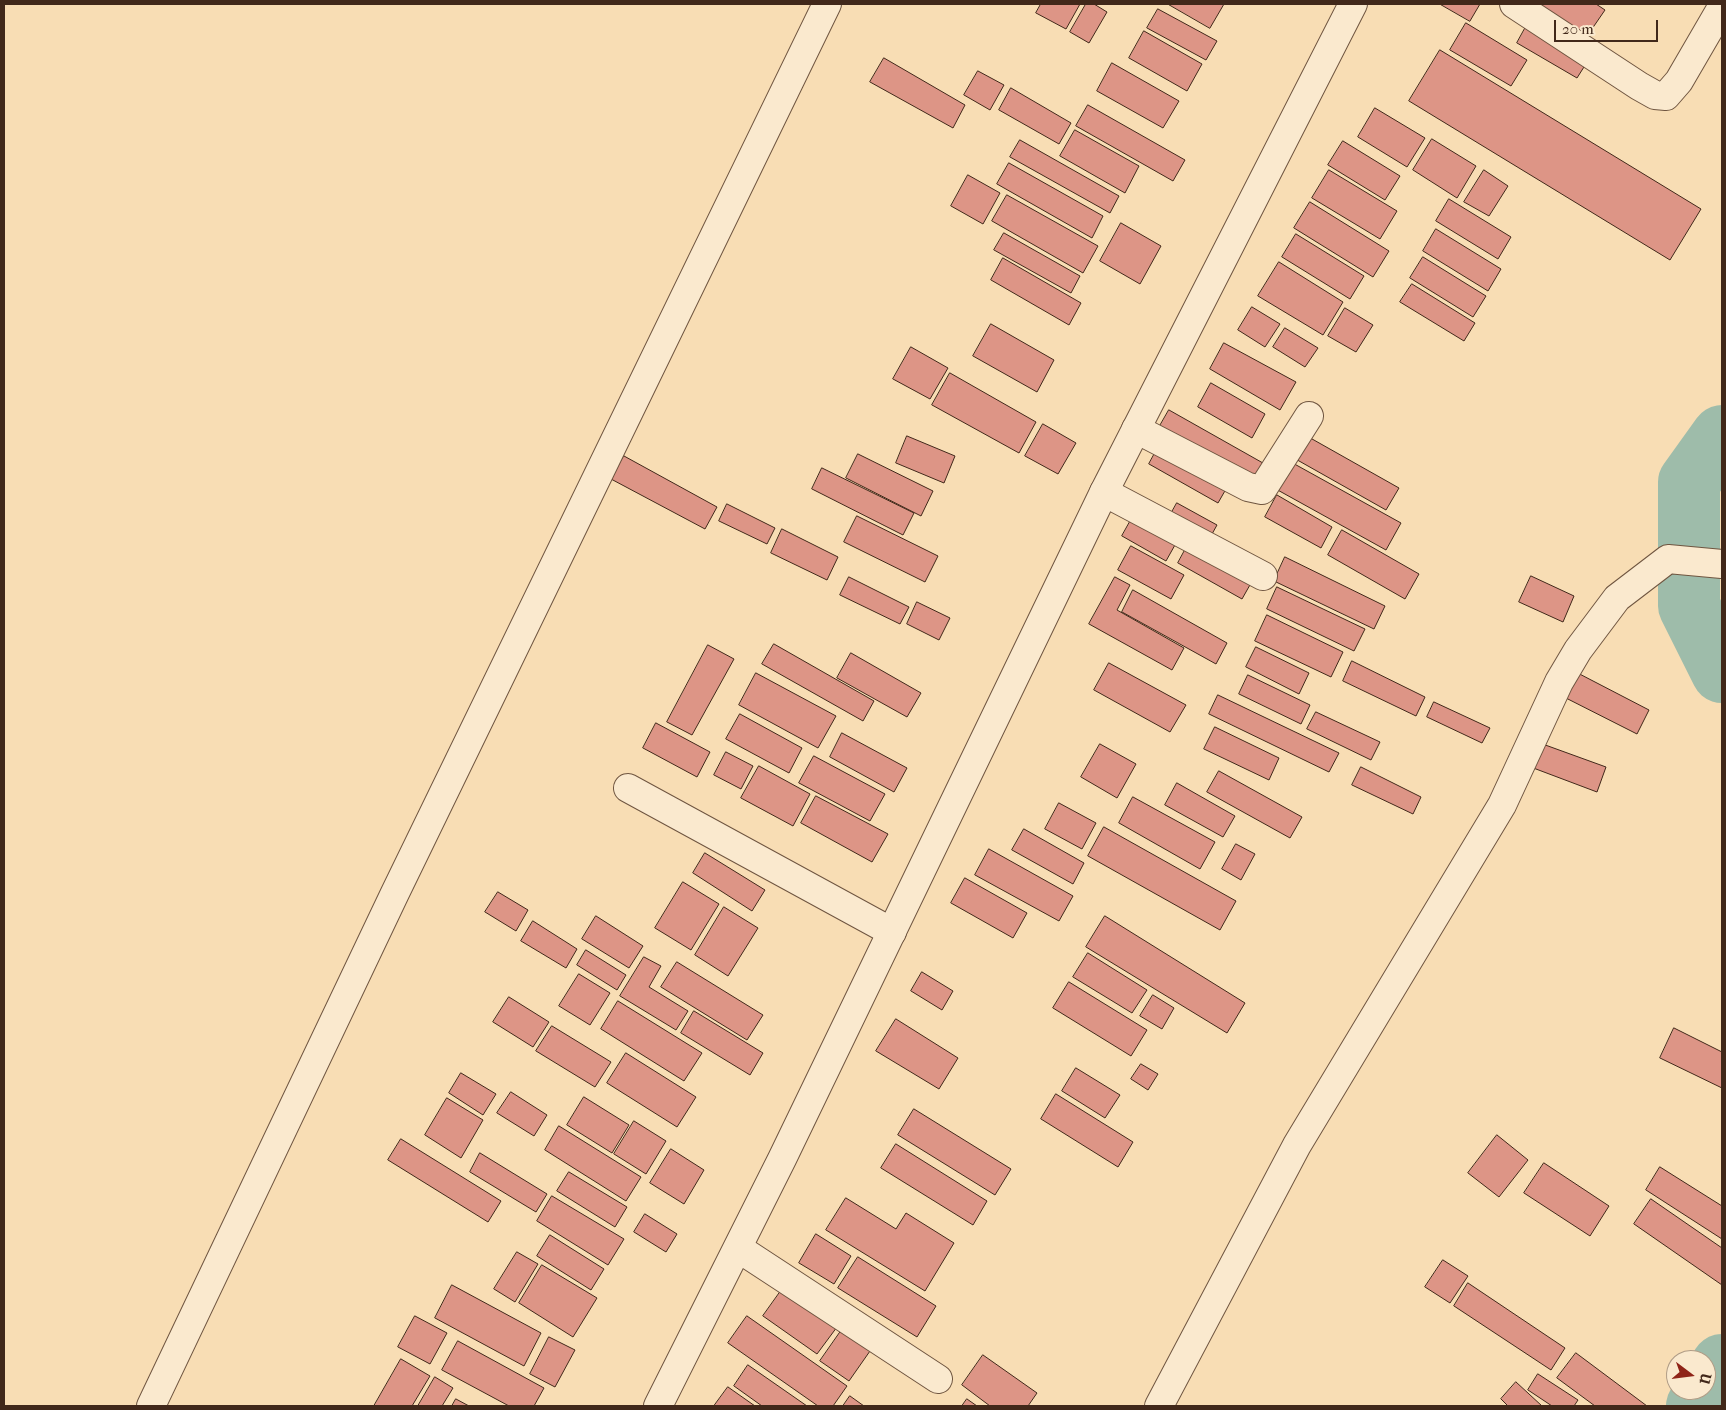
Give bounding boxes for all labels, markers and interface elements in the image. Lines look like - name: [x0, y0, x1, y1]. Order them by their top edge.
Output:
- scale bar: [1556, 10, 1660, 42]
- text: 20 m: [1562, 20, 1594, 38]
- north arrow: [1666, 1350, 1716, 1400]
- text: U: [1695, 1371, 1715, 1386]

